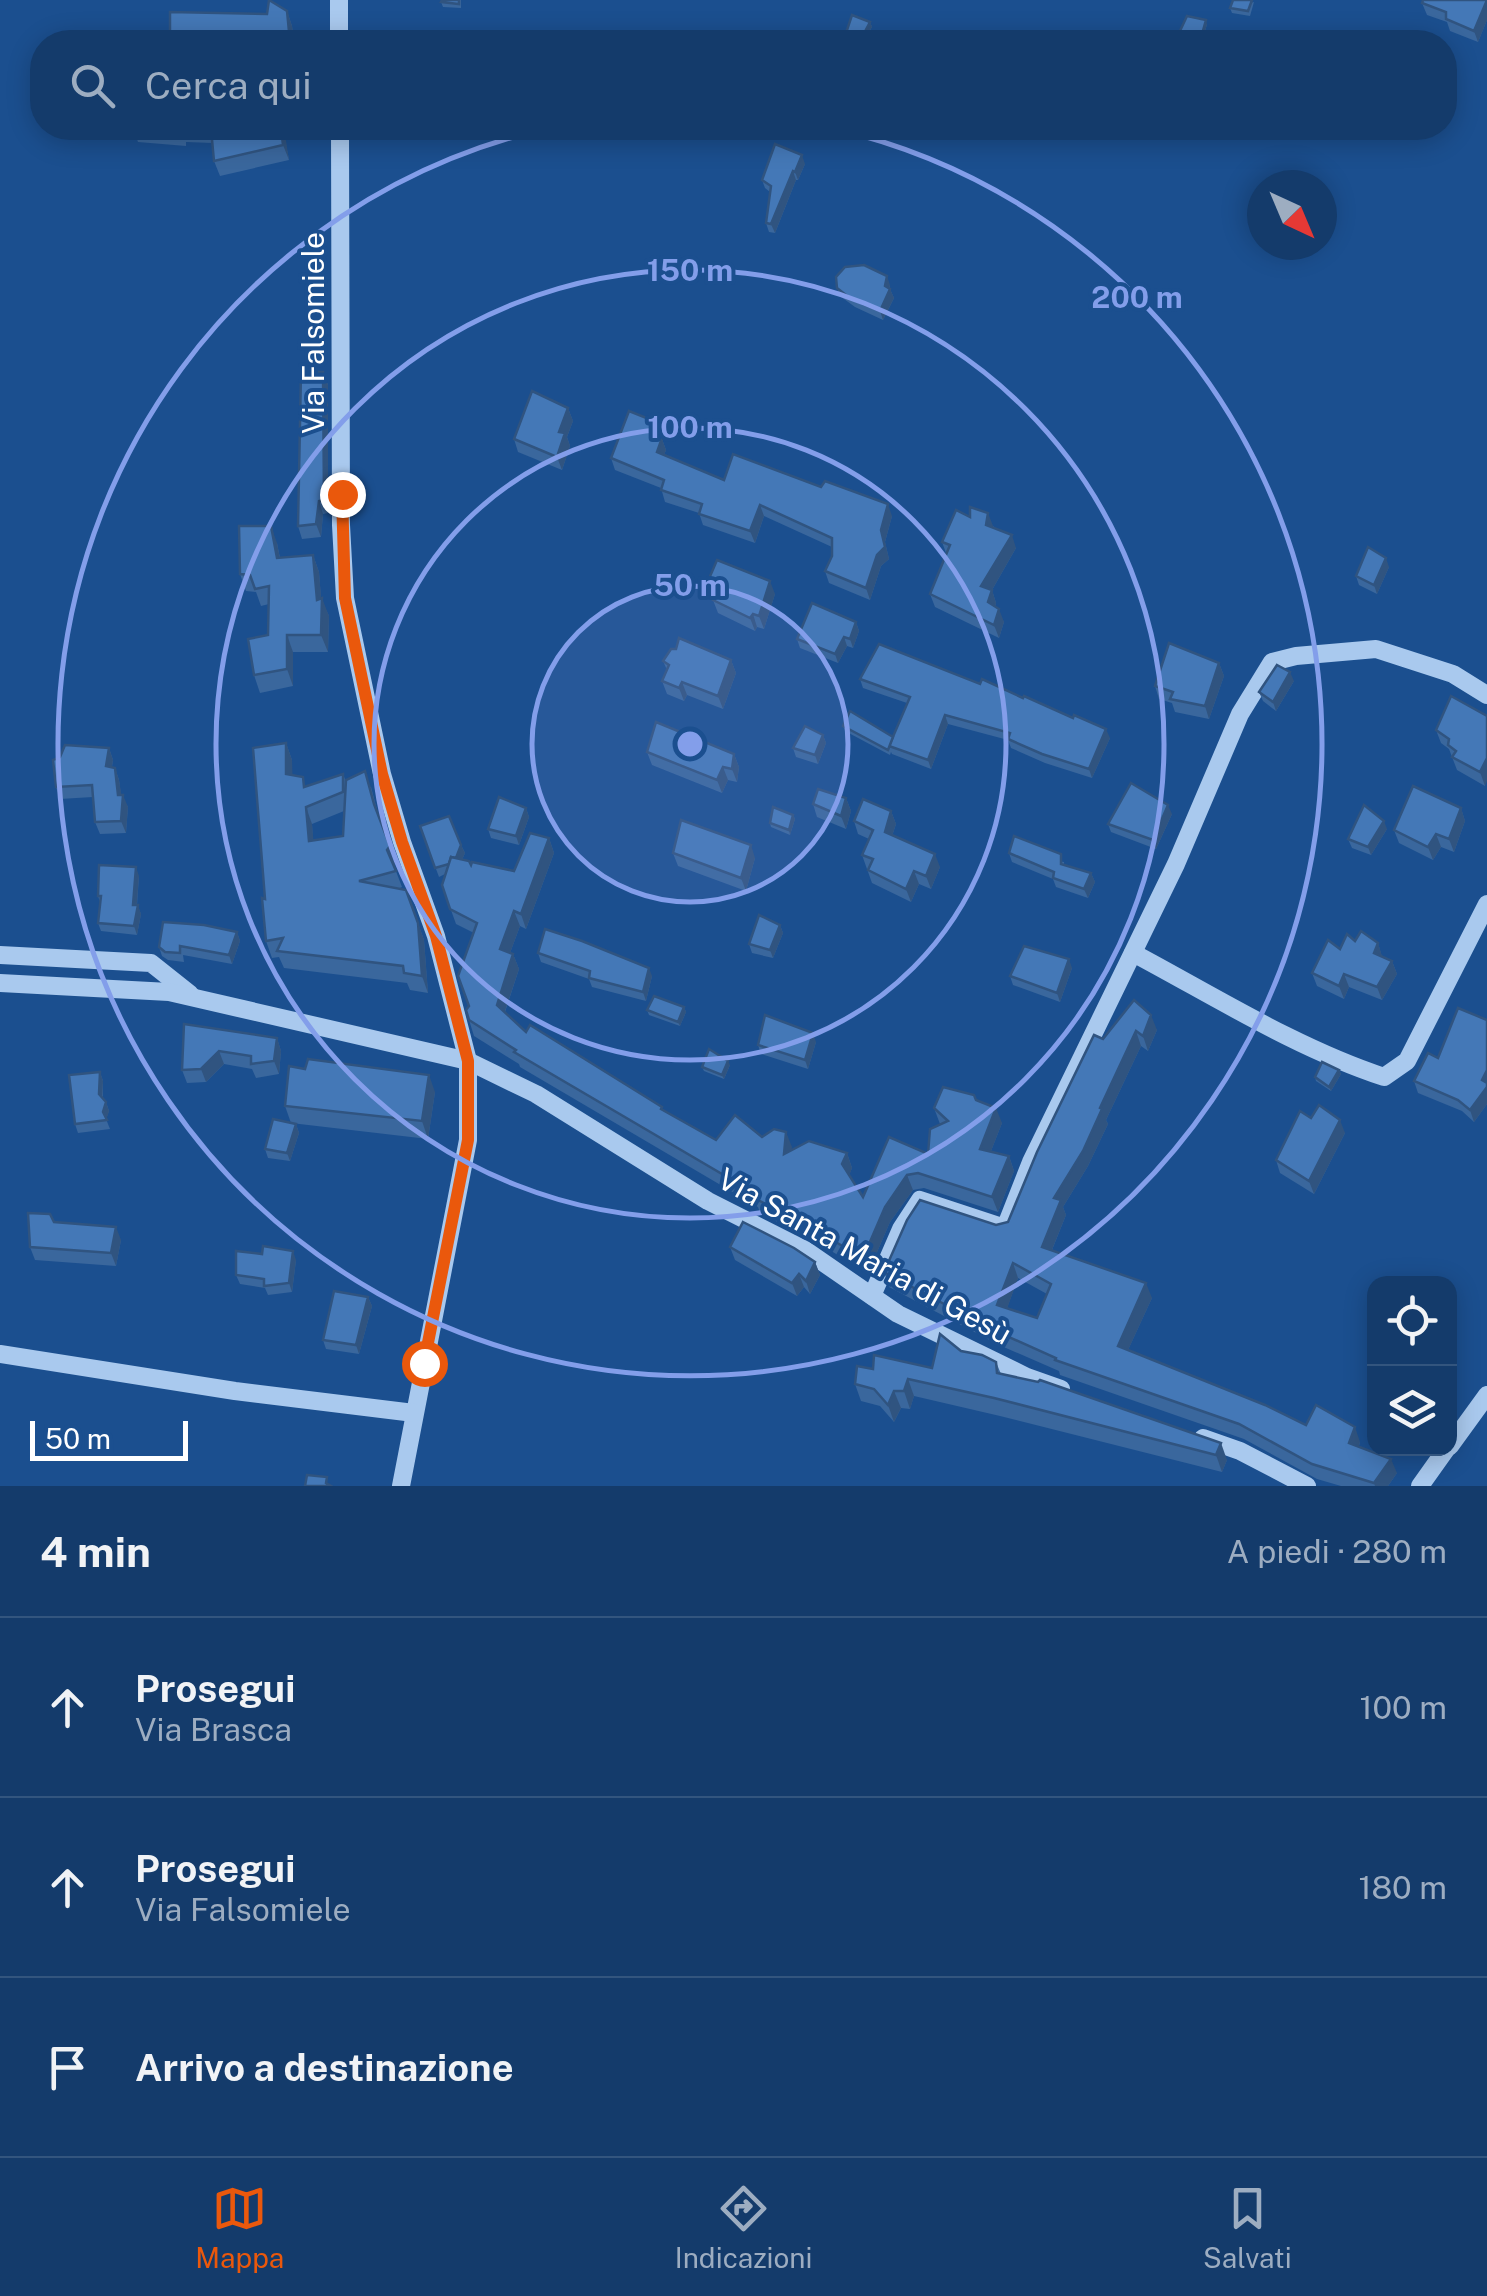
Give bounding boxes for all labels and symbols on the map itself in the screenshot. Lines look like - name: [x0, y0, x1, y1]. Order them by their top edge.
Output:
- north arrow: [1247, 170, 1337, 260]
- street label: Via Falsomiele: [295, 232, 331, 434]
- text: 150 m: [647, 252, 733, 288]
- text: 200 m: [1091, 279, 1183, 315]
- text: 100 m: [647, 409, 733, 445]
- route end: [320, 472, 366, 518]
- text: 50 m: [653, 567, 727, 603]
- centre of rings: [672, 726, 708, 762]
- street label: Via Santa Maria di Gesù: [712, 1160, 1018, 1352]
- route start: [402, 1341, 448, 1387]
- scale bar: [30, 1416, 188, 1460]

